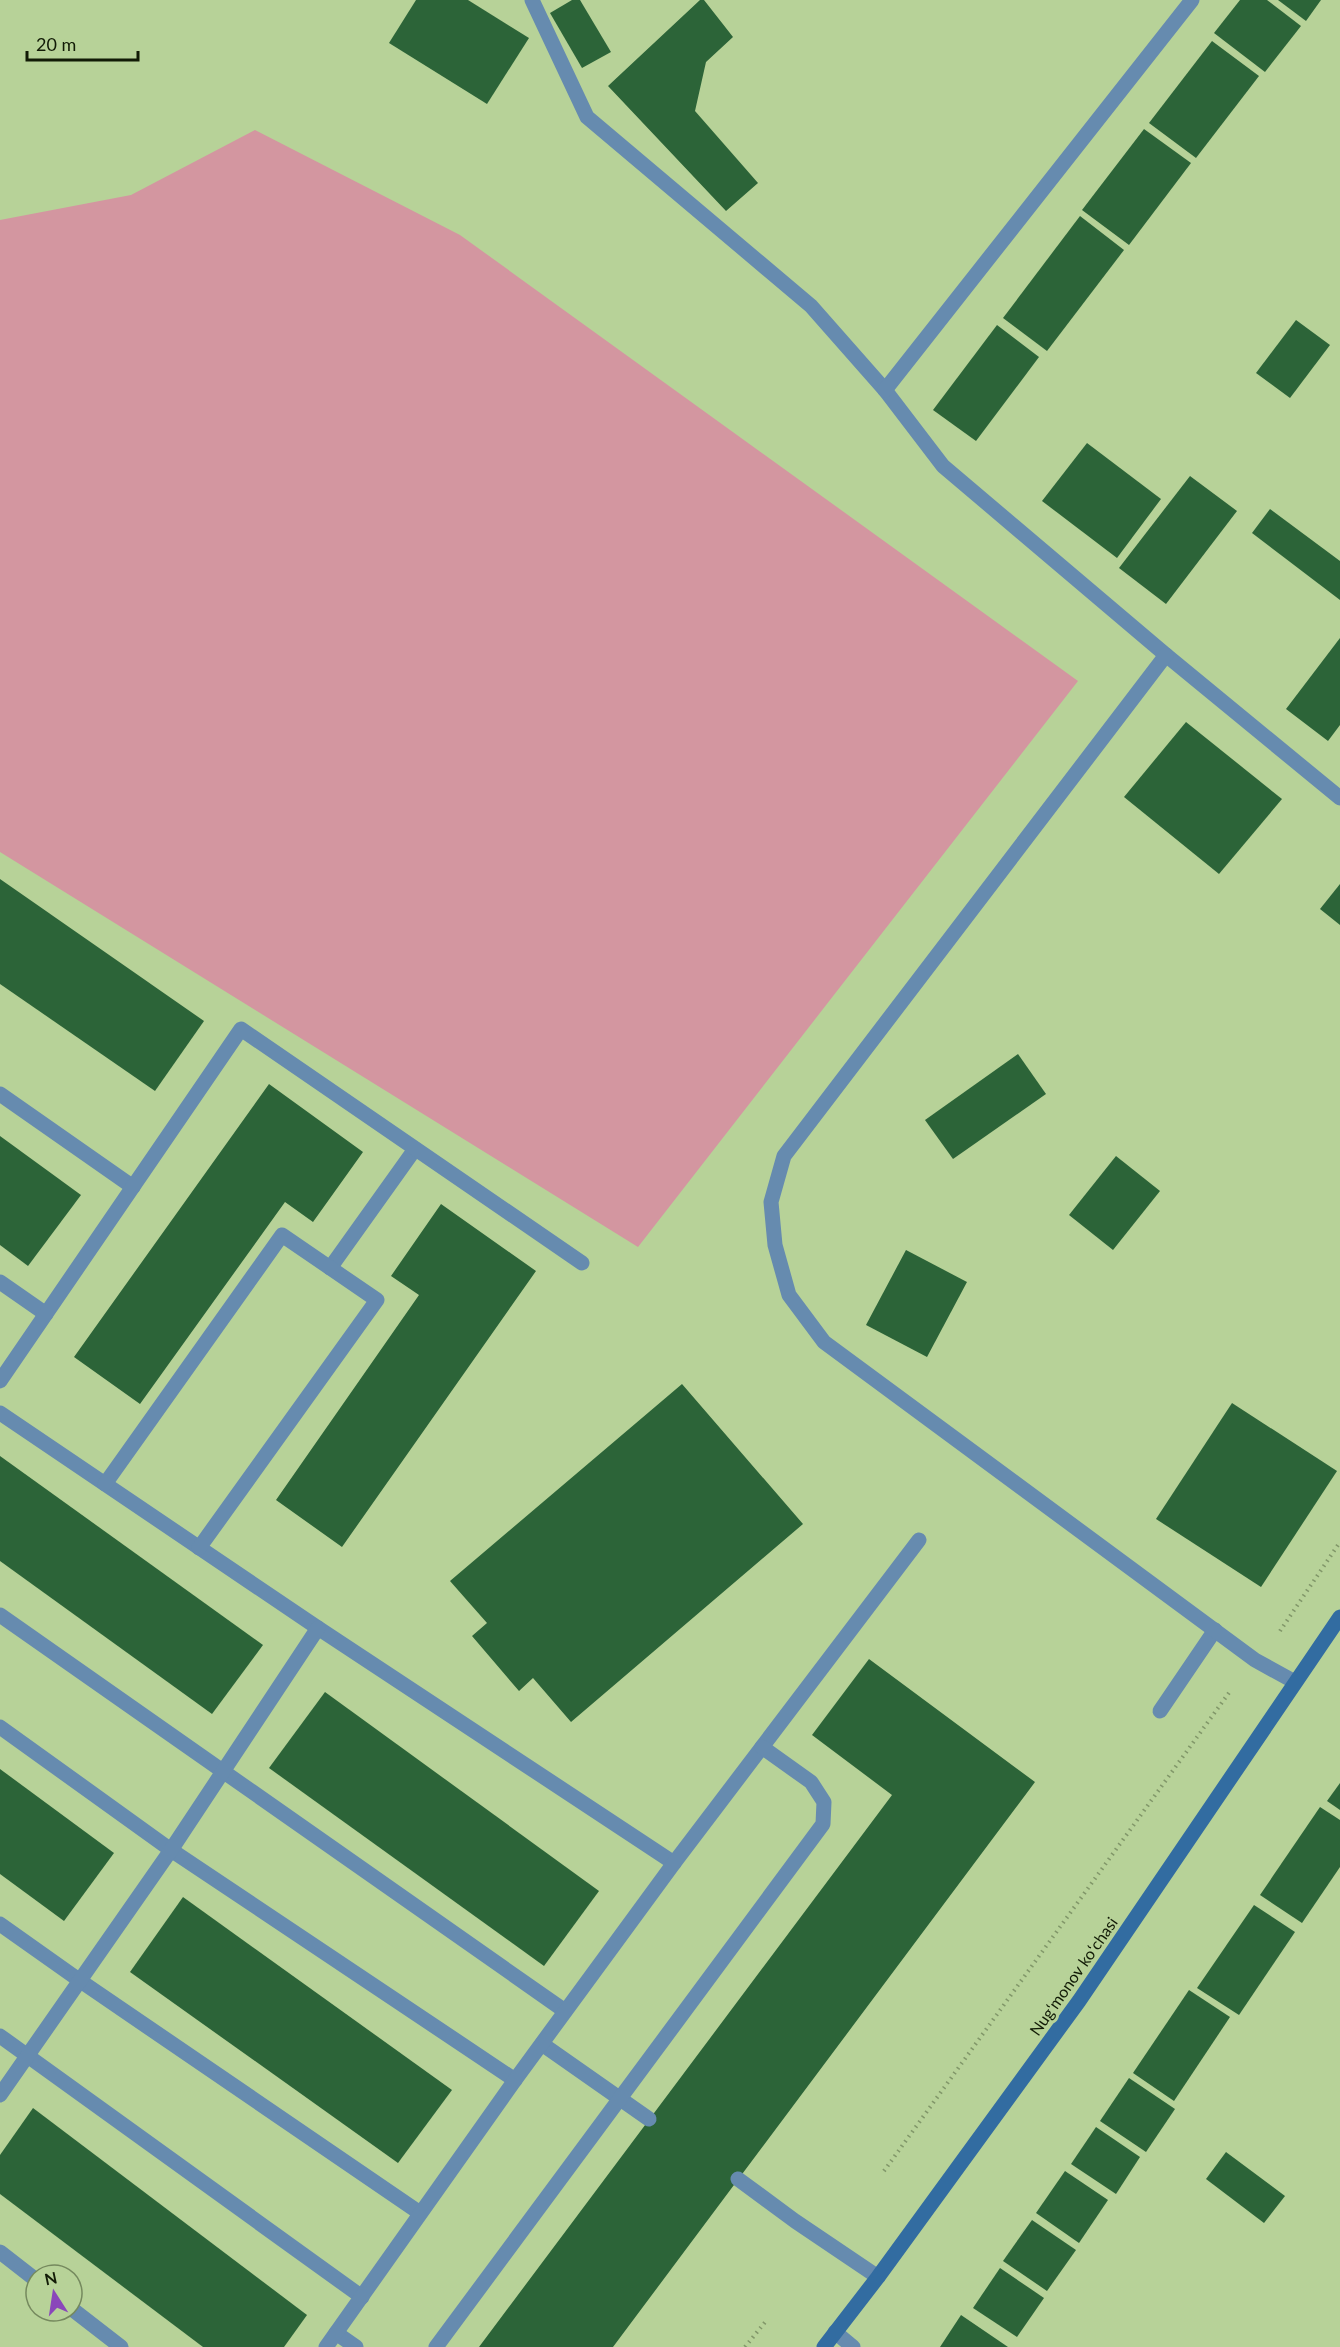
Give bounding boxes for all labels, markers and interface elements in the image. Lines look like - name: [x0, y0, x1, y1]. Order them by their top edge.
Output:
- scale bar: [27, 24, 138, 62]
- text: 20 m: [36, 33, 76, 55]
- street label: Nugʻmonov koʻchasi: [1025, 1913, 1121, 2039]
- north arrow: [24, 2263, 84, 2323]
- text: N: [43, 2267, 59, 2288]

